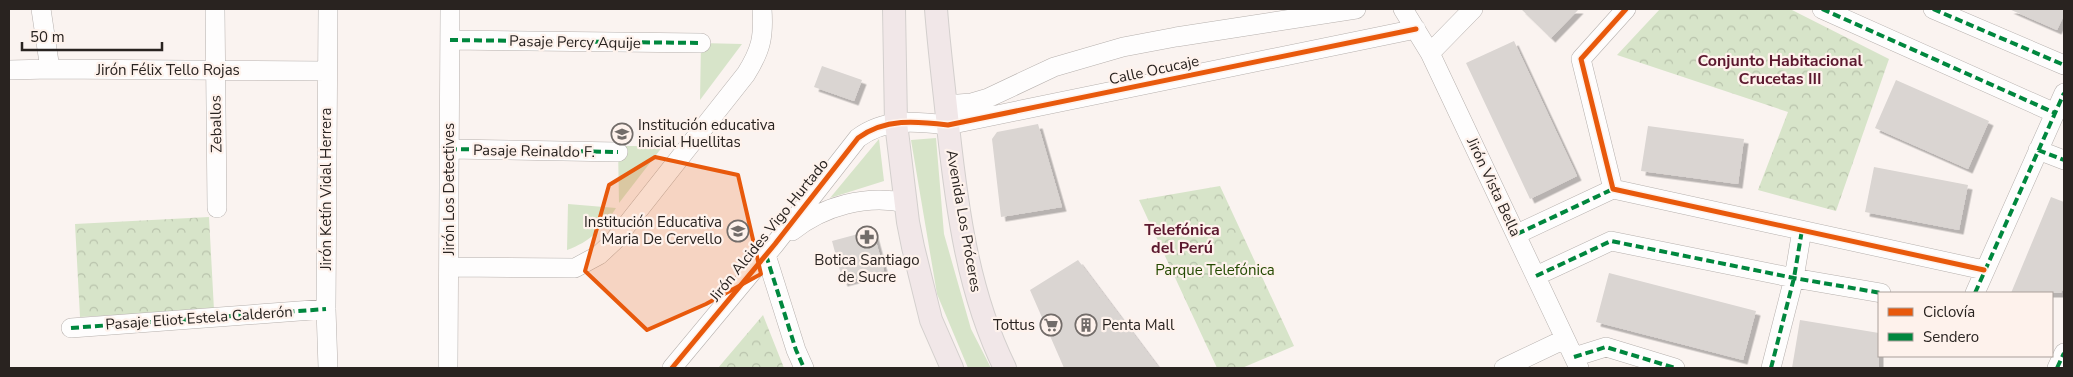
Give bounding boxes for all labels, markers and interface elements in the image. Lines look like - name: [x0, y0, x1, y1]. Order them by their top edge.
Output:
- scale bar: [22, 20, 162, 52]
- text: 50 m: [30, 27, 65, 47]
- street label: Pasaje Percy Aquije: [509, 31, 641, 53]
- district label: Conjunto Habitacional Crucetas III: [1697, 50, 1863, 90]
- street label: Calle Ocucaje: [1107, 51, 1201, 89]
- street label: Jirón Félix Tello Rojas: [95, 60, 240, 80]
- street label: Zeballos: [205, 95, 227, 153]
- street label: Jirón Ketín Vidal Herrera: [316, 108, 336, 271]
- place label: Institución educativa inicial Huellitas: [638, 115, 775, 152]
- school or university icon: Institución educativa inicial Huellitas: [610, 122, 634, 146]
- street label: Jirón Los Detectives: [439, 123, 459, 256]
- street label: Jirón Vista Bella: [1462, 133, 1526, 240]
- street label: Pasaje Reinaldo F.: [473, 140, 595, 162]
- street label: Avenida Los Próceres: [942, 148, 986, 294]
- street label: Jirón Alcides Vigo Hurtado: [704, 154, 833, 306]
- place label: Institución Educativa Maria De Cervello: [584, 212, 722, 249]
- school or university icon: Institución Educativa Maria De Cervello: [726, 219, 750, 243]
- district label: Telefónica del Perú: [1144, 219, 1220, 259]
- pharmacy icon: Botica Santiago de Sucre: [855, 225, 879, 249]
- place label: Botica Santiago de Sucre: [814, 250, 920, 287]
- park label: Parque Telefónica: [1155, 260, 1275, 280]
- legend: [1878, 292, 2053, 357]
- street label: Pasaje Eliot Estela Calderón: [105, 301, 293, 335]
- text: Ciclovía: [1923, 302, 1975, 322]
- supermarket icon: Tottus: [1039, 313, 1063, 337]
- building icon: Penta Mall: [1074, 313, 1098, 337]
- place label: Tottus: [993, 315, 1035, 335]
- place label: Penta Mall: [1102, 315, 1175, 335]
- text: Sendero: [1923, 327, 1979, 347]

